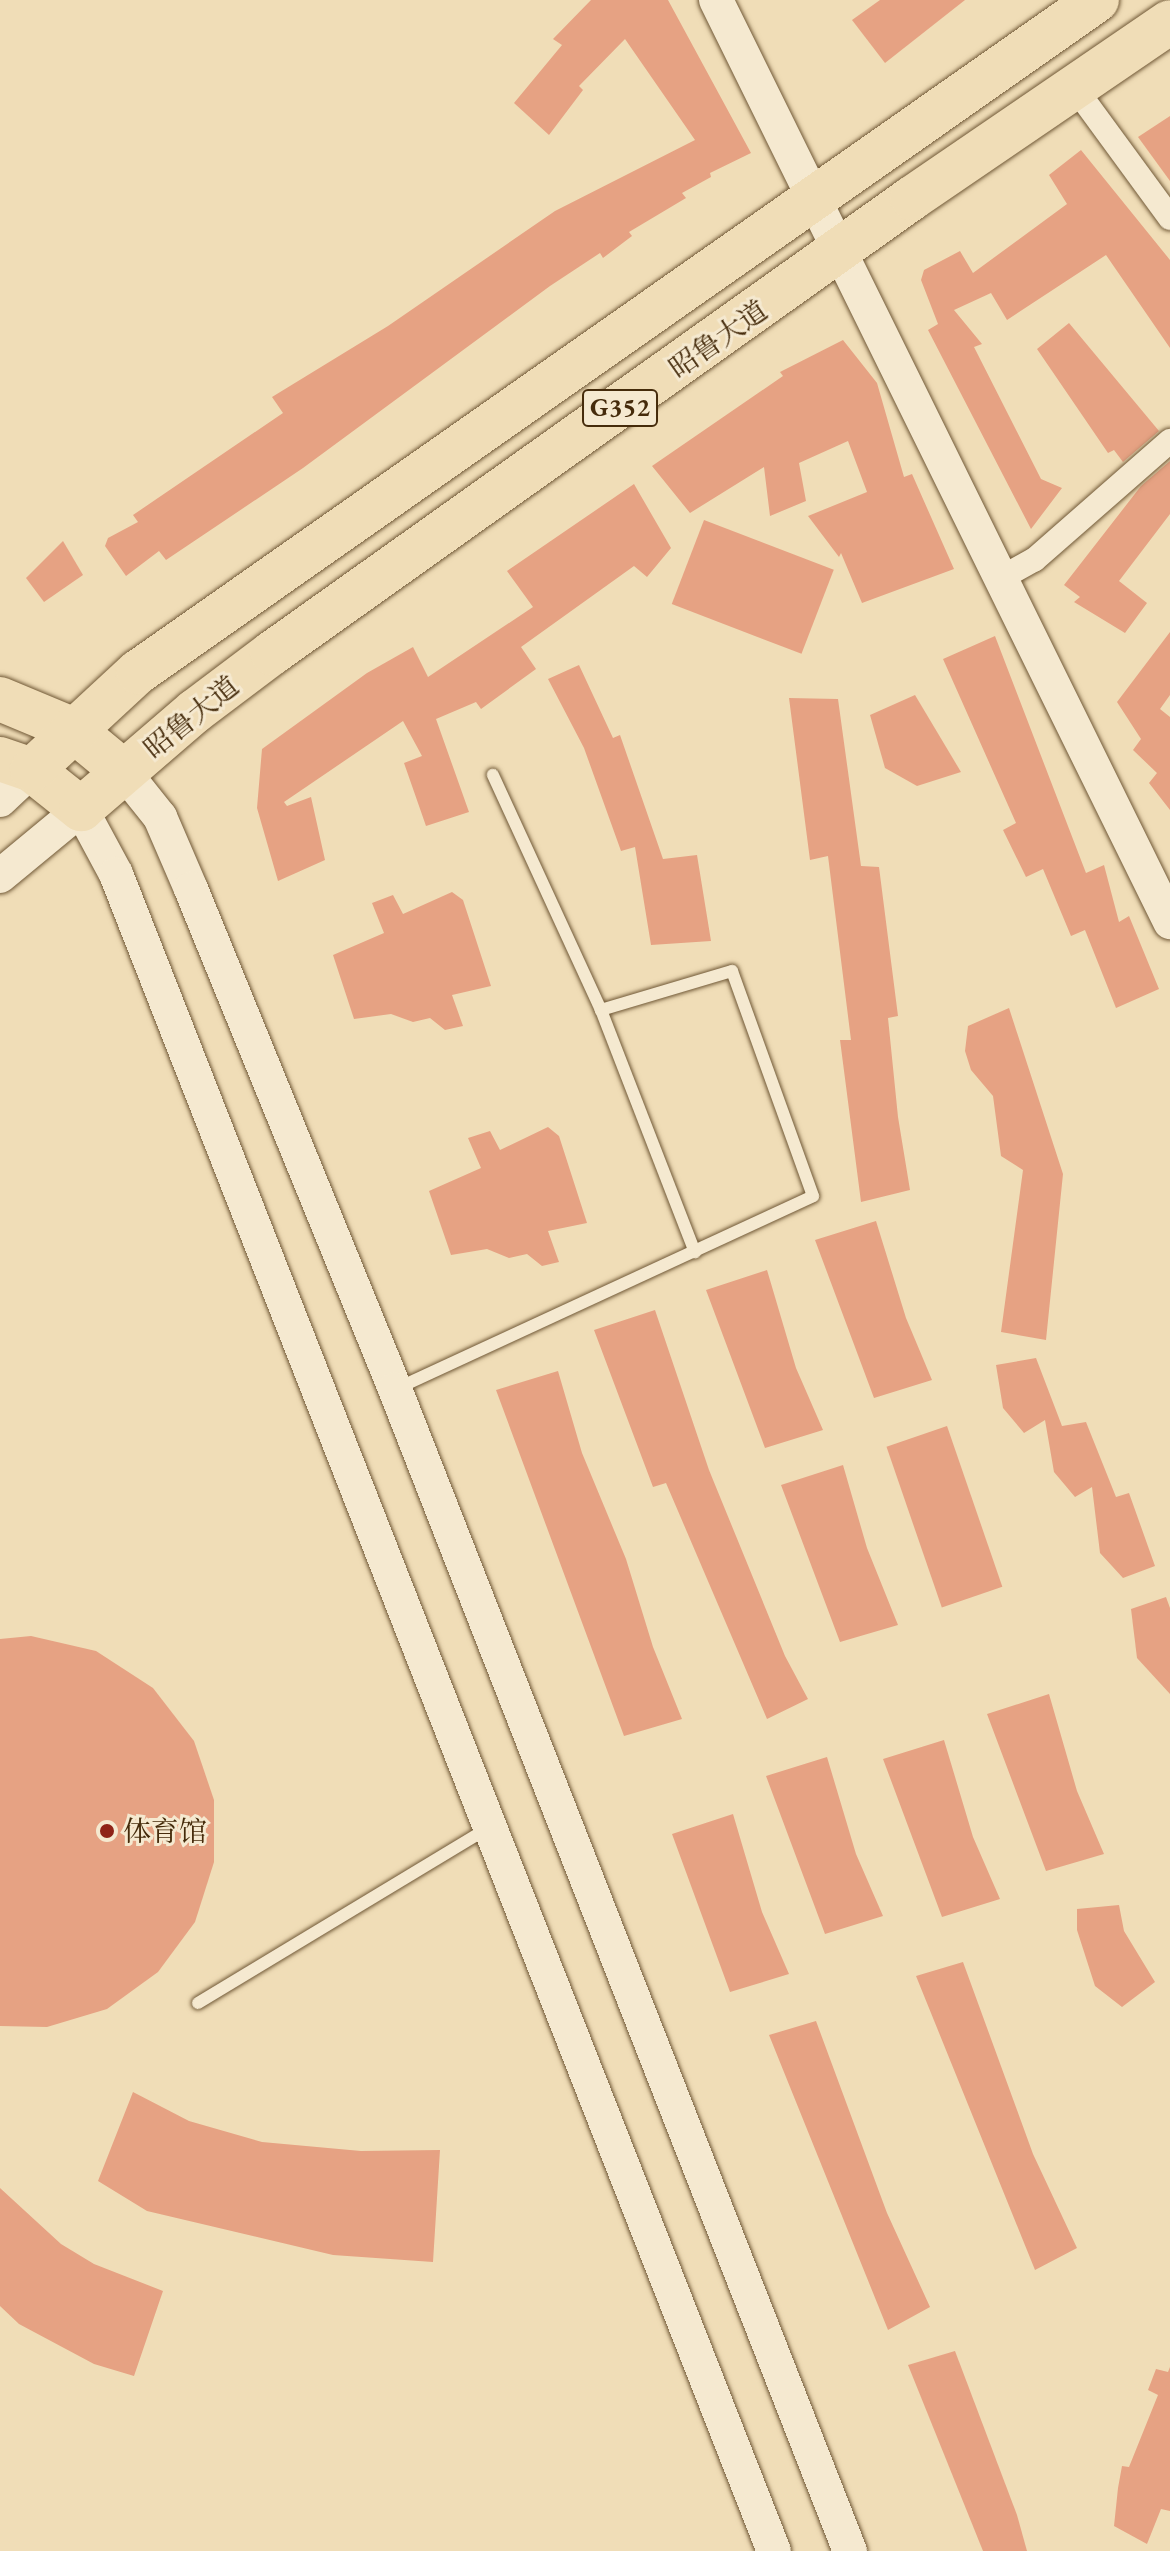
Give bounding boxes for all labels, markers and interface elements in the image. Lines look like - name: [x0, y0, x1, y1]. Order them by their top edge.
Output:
- street label: 昭鲁大道: [662, 293, 774, 385]
- road number: G352: [582, 386, 658, 430]
- street label: 昭鲁大道: [137, 669, 245, 765]
- place label: 体育馆: [123, 1814, 207, 1848]
- marker: 体育馆: [98, 1822, 116, 1840]

